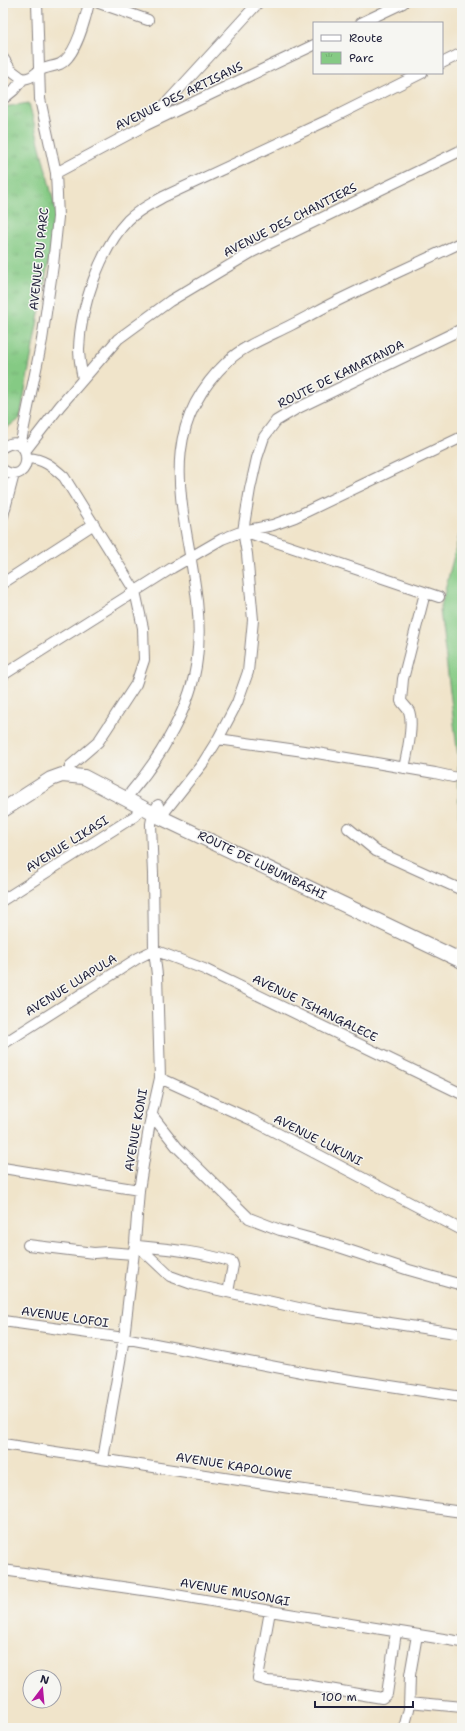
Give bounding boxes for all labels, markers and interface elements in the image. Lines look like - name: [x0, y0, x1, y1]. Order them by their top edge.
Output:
- legend: [313, 22, 443, 74]
- text: Route: [349, 30, 383, 46]
- text: Parc: [349, 50, 374, 66]
- street label: AVENUE DES ARTISANS: [113, 58, 246, 134]
- street label: AVENUE DES CHANTIERS: [220, 179, 360, 261]
- street label: AVENUE DU PARC: [26, 207, 52, 311]
- street label: ROUTE DE KAMATANDA: [275, 336, 407, 412]
- street label: AVENUE LIKASI: [23, 812, 112, 876]
- street label: ROUTE DE LUBUMBASHI: [195, 827, 329, 903]
- street label: AVENUE LUAPULA: [22, 950, 120, 1020]
- street label: AVENUE TSHANGALECE: [250, 971, 380, 1045]
- street label: AVENUE KONI: [121, 1087, 151, 1173]
- street label: AVENUE LUKUNI: [271, 1111, 365, 1169]
- street label: AVENUE LOFOI: [20, 1303, 110, 1331]
- street label: AVENUE KAPOLOWE: [175, 1449, 293, 1483]
- street label: AVENUE MUSONGI: [179, 1574, 292, 1610]
- north arrow: [22, 1669, 62, 1709]
- text: N: [38, 1671, 51, 1688]
- scale bar: [315, 1683, 413, 1709]
- text: 100 m: [321, 1689, 357, 1705]

